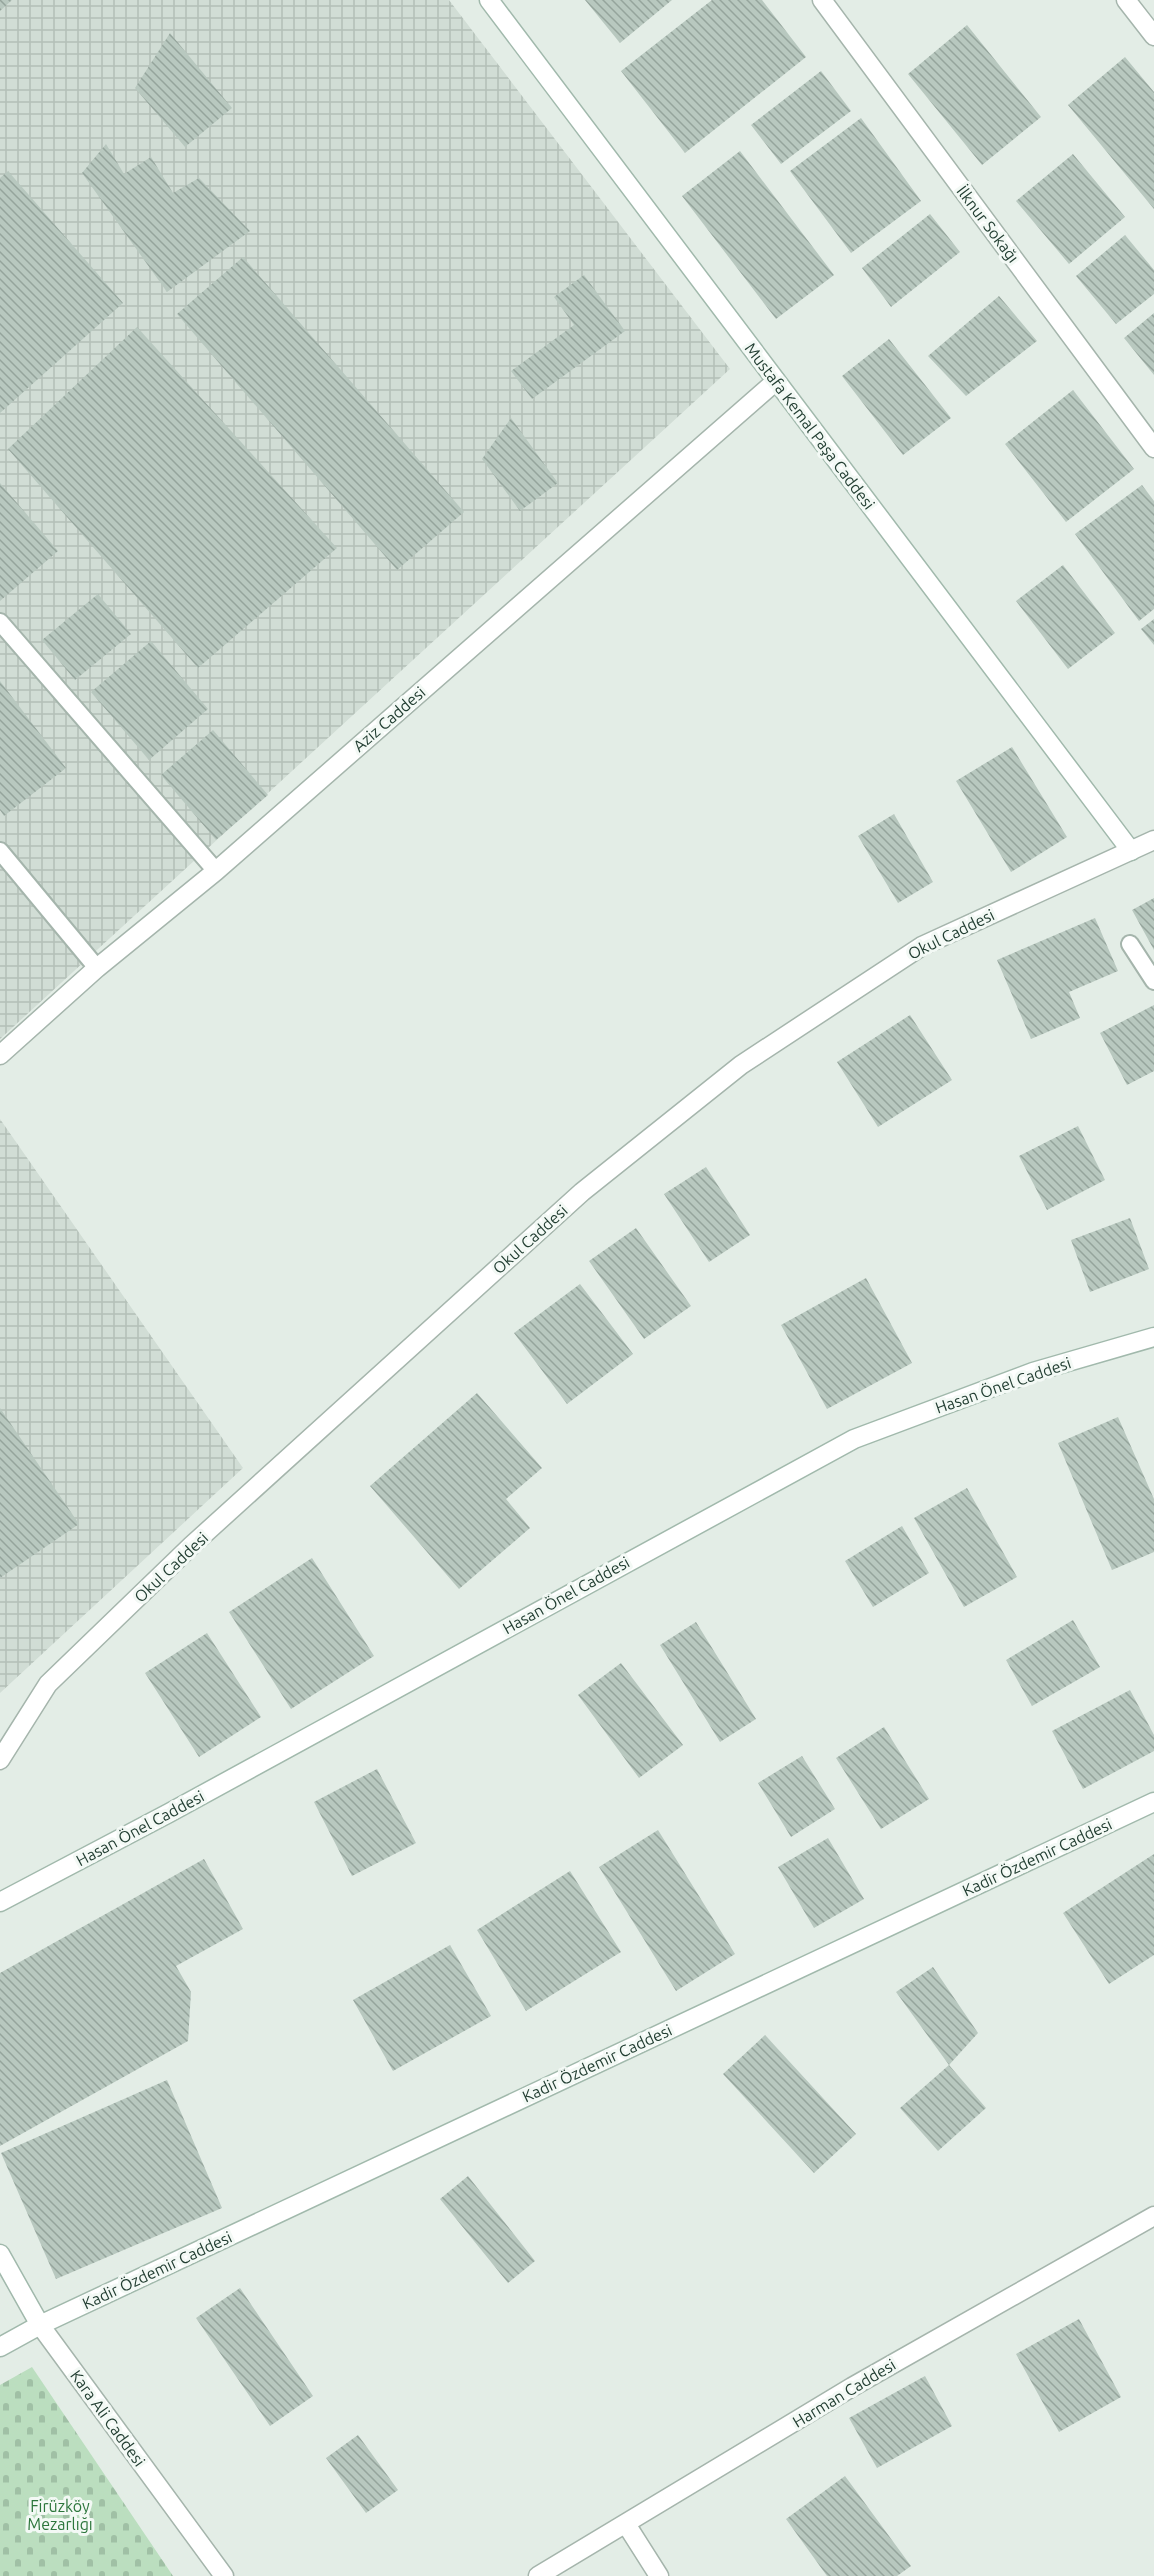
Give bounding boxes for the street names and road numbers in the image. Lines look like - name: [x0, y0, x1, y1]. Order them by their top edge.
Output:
- street label: İlknur Sokağı: [953, 182, 1023, 266]
- street label: Mustafa Kemal Paşa Caddesi: [742, 339, 878, 513]
- street label: Aziz Caddesi: [349, 683, 429, 755]
- street label: Okul Caddesi: [905, 905, 997, 963]
- street label: Okul Caddesi: [489, 1201, 571, 1277]
- street label: Hasan Önel Caddesi: [933, 1353, 1073, 1417]
- street label: Okul Caddesi: [131, 1528, 211, 1606]
- street label: Hasan Önel Caddesi: [500, 1553, 632, 1637]
- street label: Hasan Önel Caddesi: [73, 1787, 207, 1869]
- street label: Kadir Özdemir Caddesi: [960, 1814, 1114, 1900]
- street label: Kadir Özdemir Caddesi: [520, 2020, 674, 2106]
- street label: Kadir Özdemir Caddesi: [80, 2227, 234, 2313]
- street label: Harman Caddesi: [789, 2355, 899, 2431]
- street label: Kara Ali Caddesi: [67, 2366, 149, 2470]

